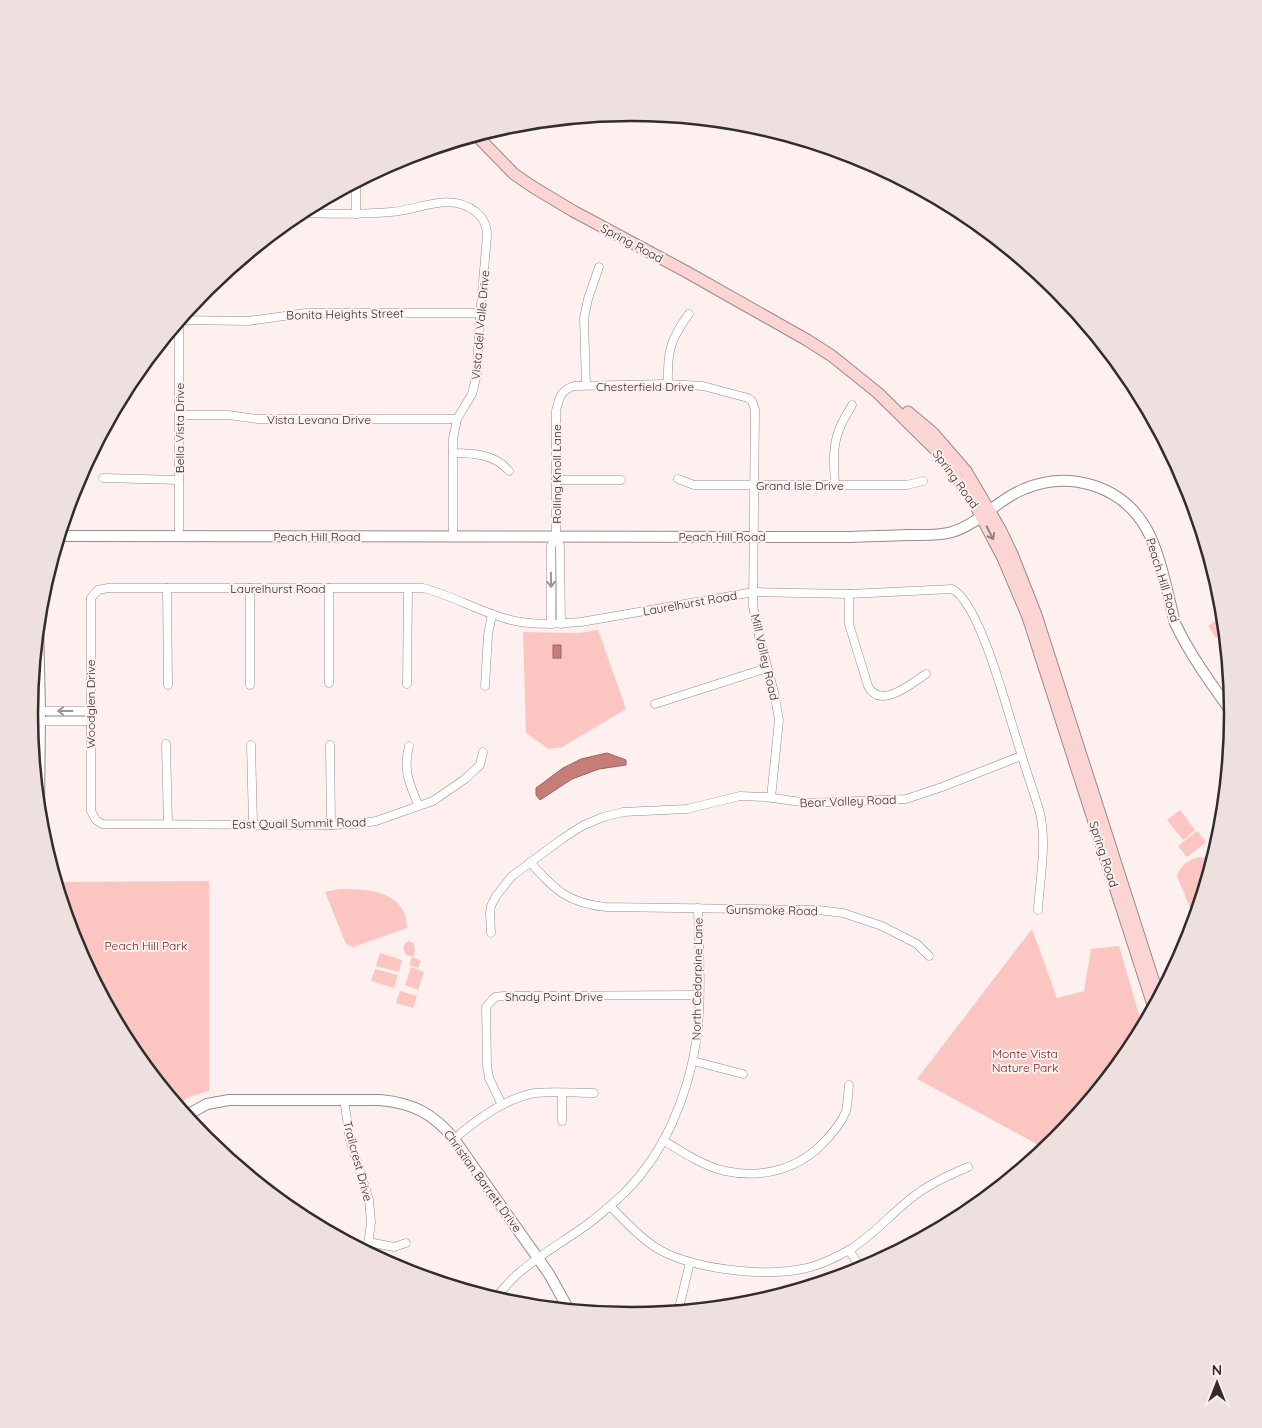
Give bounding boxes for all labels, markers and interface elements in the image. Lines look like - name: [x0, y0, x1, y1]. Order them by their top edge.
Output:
- street label: Spring Road: [598, 220, 666, 266]
- street label: Vista del Valle Drive: [468, 269, 492, 381]
- street label: Bonita Heights Street: [286, 305, 404, 323]
- street label: Chesterfield Drive: [596, 379, 694, 394]
- street label: Bella Vista Drive: [172, 383, 187, 473]
- street label: Vista Levana Drive: [267, 412, 371, 427]
- street label: Rolling Knoll Lane: [549, 424, 564, 524]
- street label: Spring Road: [930, 447, 982, 511]
- street label: Grand Isle Drive: [756, 478, 844, 493]
- one-way arrow: [986, 525, 995, 540]
- street label: Peach Hill Road: [273, 529, 361, 544]
- street label: Peach Hill Road: [678, 529, 766, 544]
- street label: Peach Hill Road: [1143, 536, 1183, 624]
- one-way arrow: [546, 571, 556, 587]
- street label: Laurelhurst Road: [230, 581, 326, 596]
- street label: Laurelhurst Road: [642, 587, 738, 619]
- street label: Mill Valley Road: [748, 612, 782, 702]
- street label: Woodglen Drive: [83, 659, 98, 749]
- one-way arrow: [57, 706, 74, 716]
- street label: Bear Valley Road: [799, 792, 897, 810]
- street label: East Quail Summit Road: [232, 814, 366, 832]
- street label: Spring Road: [1086, 819, 1122, 889]
- street label: Gunsmoke Road: [726, 902, 818, 918]
- street label: North Cedarpine Lane: [688, 917, 706, 1040]
- park label: Peach Hill Park: [105, 938, 187, 953]
- street label: Shady Point Drive: [505, 989, 603, 1004]
- park label: Monte Vista Nature Park: [992, 1046, 1058, 1075]
- street label: Trailcrest Drive: [340, 1119, 376, 1203]
- street label: Christian Barrett Drive: [441, 1127, 525, 1235]
- north arrow: [1192, 1358, 1242, 1408]
- text: N: [1212, 1361, 1222, 1379]

